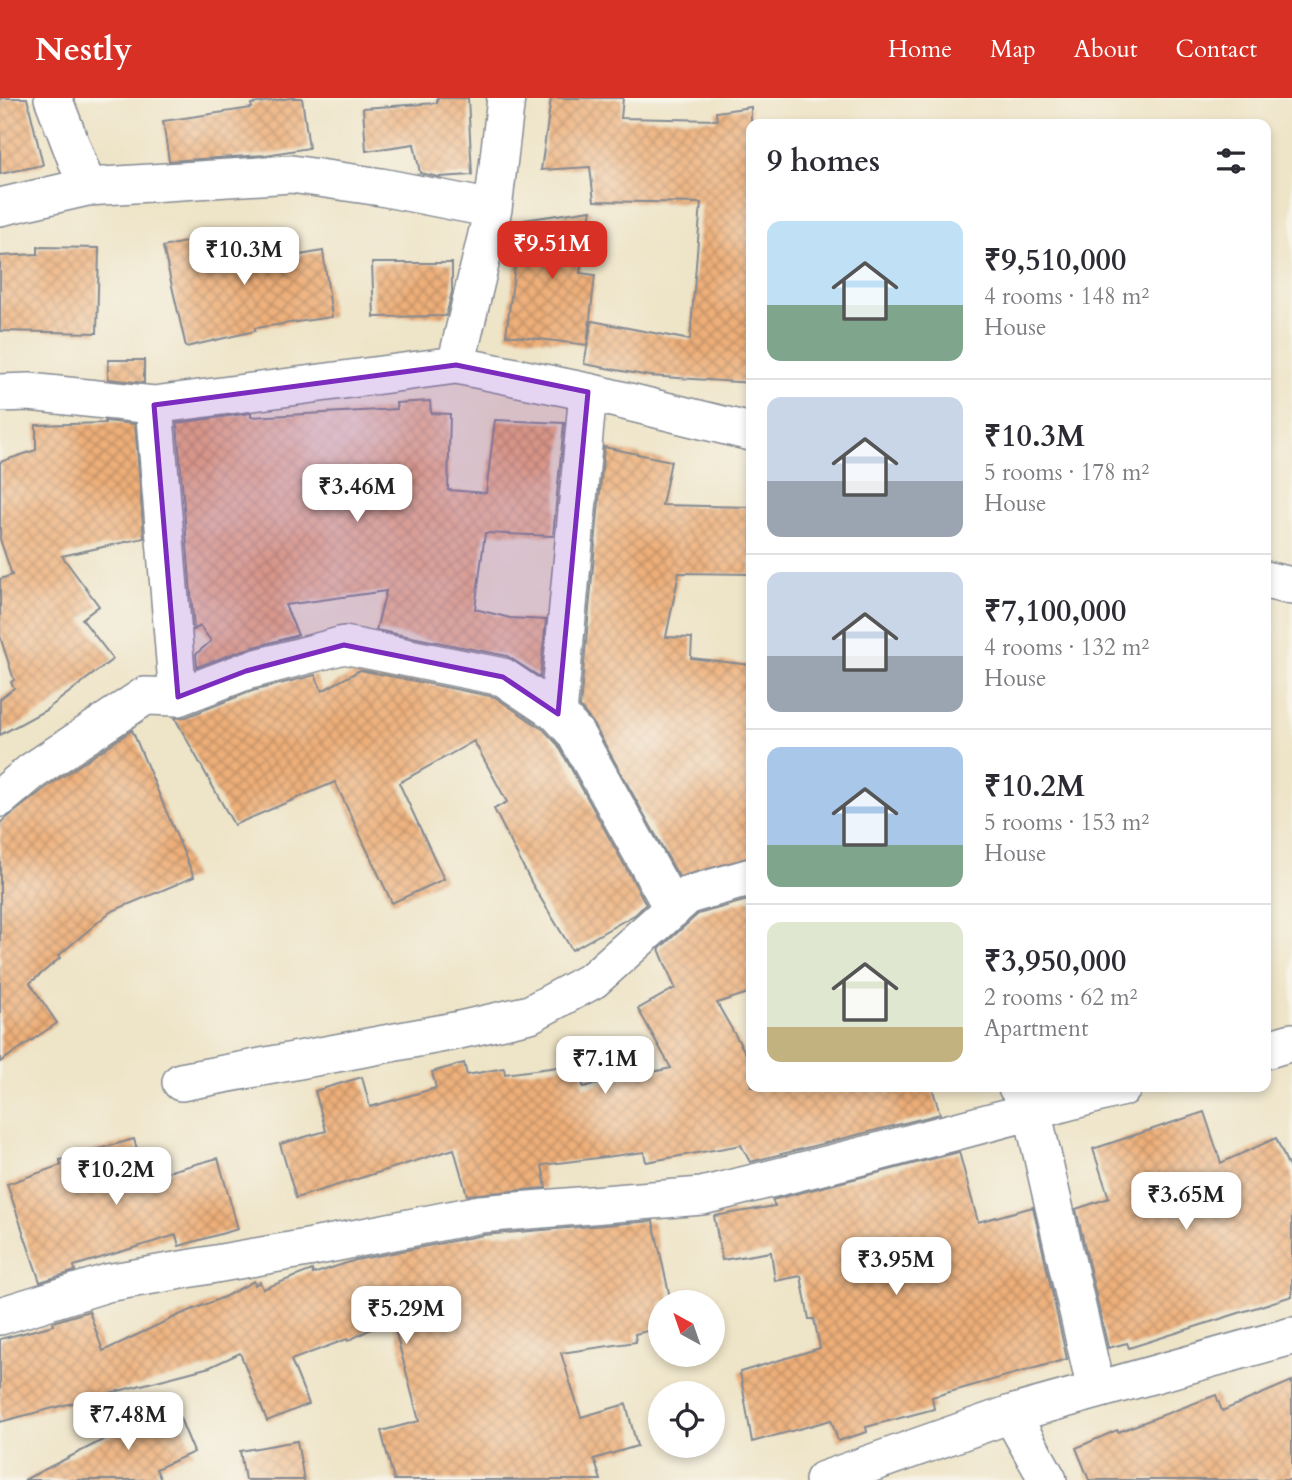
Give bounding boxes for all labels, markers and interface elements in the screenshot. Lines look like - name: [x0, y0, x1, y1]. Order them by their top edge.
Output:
- text: Nestly: [35, 27, 132, 72]
- text: Home: [888, 33, 952, 66]
- text: Map: [990, 33, 1036, 66]
- text: About: [1074, 33, 1138, 66]
- text: Contact: [1176, 33, 1257, 66]
- text: 9 homes: [767, 141, 880, 182]
- icon: filters: [1212, 142, 1250, 180]
- pin: ₹9.51M: [495, 222, 609, 281]
- pin: ₹10.3M: [187, 228, 301, 287]
- text: ₹9.51M: [513, 228, 591, 259]
- text: ₹10.3M: [205, 234, 283, 265]
- text: ₹9,510,000: [984, 240, 1126, 281]
- icon: home: [823, 249, 907, 333]
- text: 4 rooms · 148 m²: [984, 281, 1149, 312]
- text: House: [984, 312, 1046, 343]
- text: ₹10.3M: [984, 416, 1085, 457]
- icon: home: [823, 425, 907, 509]
- text: 5 rooms · 178 m²: [984, 457, 1149, 488]
- pin: ₹3.46M: [300, 464, 414, 524]
- text: ₹3.46M: [318, 471, 396, 502]
- text: House: [984, 488, 1046, 519]
- text: ₹7,100,000: [984, 591, 1126, 632]
- icon: home: [823, 600, 907, 684]
- text: 4 rooms · 132 m²: [984, 632, 1149, 663]
- text: House: [984, 663, 1046, 694]
- text: ₹10.2M: [984, 766, 1085, 807]
- icon: home: [823, 775, 907, 859]
- text: 5 rooms · 153 m²: [984, 807, 1149, 838]
- text: House: [984, 838, 1046, 869]
- text: ₹3,950,000: [984, 941, 1126, 982]
- icon: home: [823, 950, 907, 1034]
- text: 2 rooms · 62 m²: [984, 982, 1137, 1013]
- text: Apartment: [984, 1013, 1088, 1044]
- pin: ₹7.1M: [556, 1037, 654, 1096]
- text: ₹7.1M: [572, 1043, 638, 1074]
- pin: ₹10.2M: [59, 1148, 173, 1207]
- text: ₹10.2M: [77, 1154, 155, 1185]
- pin: ₹3.65M: [1129, 1172, 1243, 1232]
- text: ₹3.65M: [1147, 1179, 1225, 1210]
- pin: ₹3.95M: [839, 1238, 953, 1297]
- text: ₹3.95M: [857, 1244, 935, 1275]
- pin: ₹5.29M: [349, 1286, 463, 1346]
- north arrow: [648, 1290, 724, 1367]
- map controls: [648, 1290, 725, 1458]
- text: ₹5.29M: [367, 1293, 445, 1324]
- button: locate: [648, 1381, 725, 1458]
- pin: ₹7.48M: [71, 1392, 185, 1452]
- text: ₹7.48M: [89, 1399, 167, 1430]

